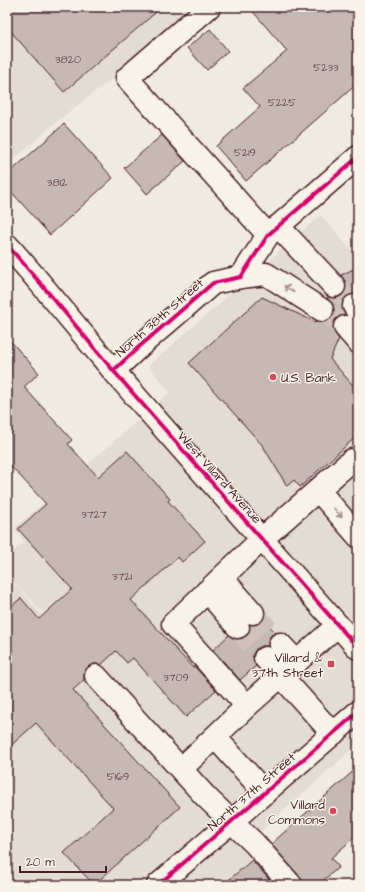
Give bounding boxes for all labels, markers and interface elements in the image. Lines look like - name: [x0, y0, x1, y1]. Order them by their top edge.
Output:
- house number: 3820: [55, 52, 81, 67]
- house number: 5233: [313, 60, 339, 75]
- house number: 5225: [268, 95, 296, 110]
- house number: 5219: [234, 145, 256, 160]
- house number: 3812: [47, 175, 68, 190]
- street label: North 38th Street: [112, 274, 208, 361]
- one-way arrow: [284, 285, 295, 293]
- place label: U.S. Bank: [281, 369, 336, 387]
- marker: U.S. Bank: [268, 372, 278, 382]
- street label: West Villard Avenue: [173, 428, 266, 528]
- house number: 3727: [81, 507, 107, 522]
- one-way arrow: [333, 507, 342, 518]
- house number: 3721: [112, 569, 133, 584]
- place label: Villard & 37th Street: [251, 649, 324, 682]
- marker: Villard & 37th Street: [326, 659, 336, 669]
- house number: 3709: [163, 670, 189, 685]
- street label: North 37th Street: [204, 748, 300, 835]
- house number: 5169: [107, 769, 129, 784]
- place label: Villard Commons: [268, 796, 325, 829]
- marker: Villard Commons: [328, 806, 338, 816]
- scale bar: [20, 848, 106, 874]
- text: 20 m: [26, 854, 55, 871]

